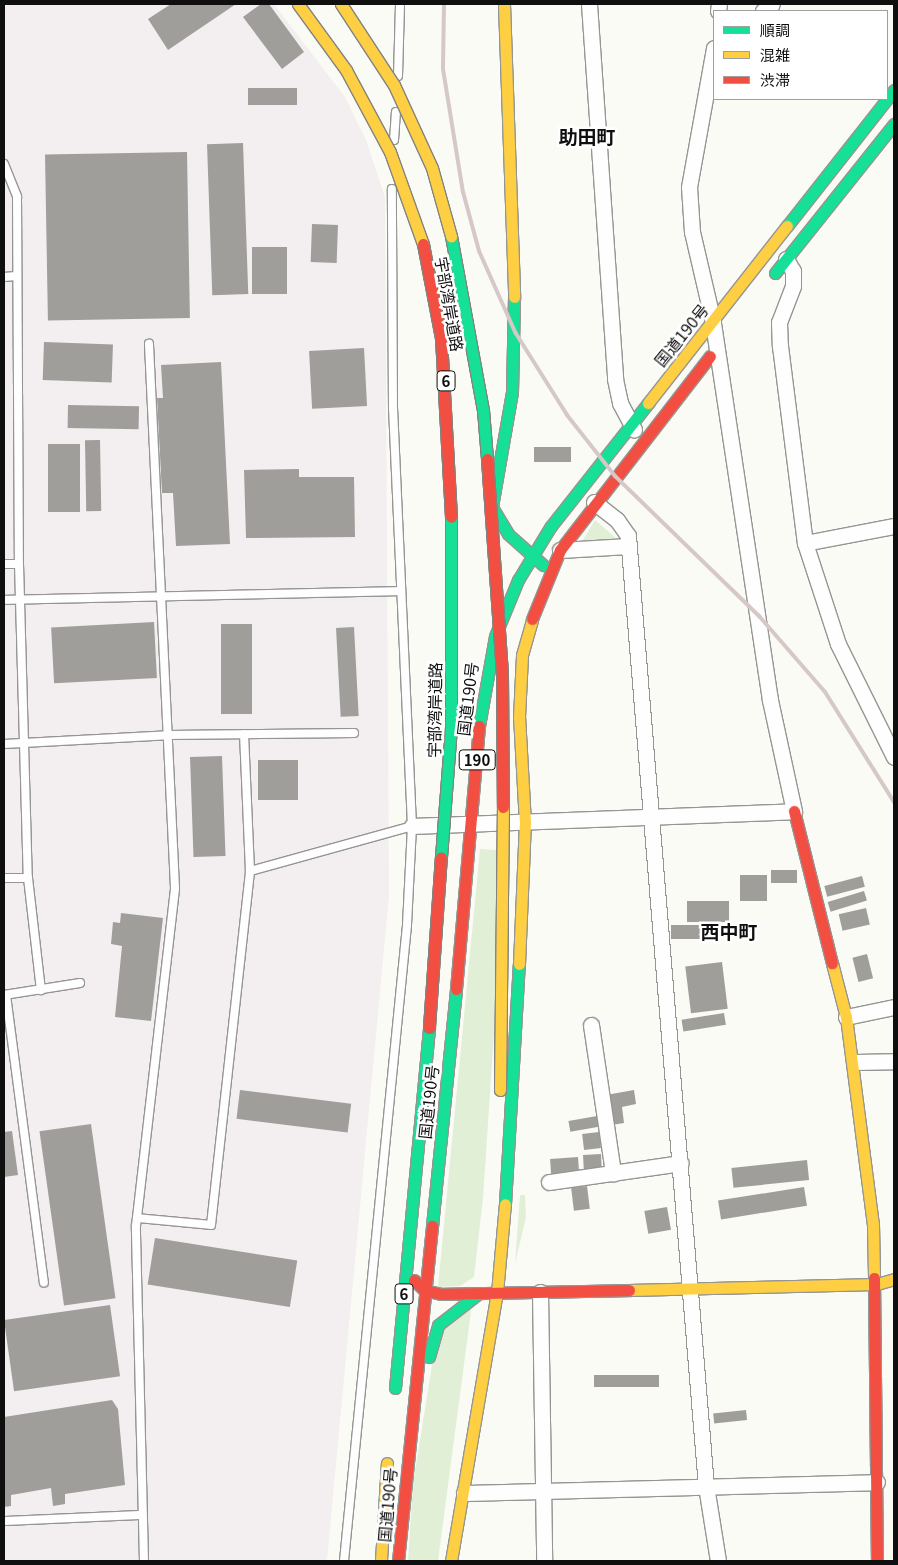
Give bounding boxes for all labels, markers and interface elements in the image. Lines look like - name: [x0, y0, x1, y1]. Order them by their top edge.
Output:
- legend: [713, 10, 888, 100]
- text: 順調: [760, 19, 790, 40]
- text: 混雑: [760, 44, 790, 65]
- text: 渋滞: [760, 69, 790, 90]
- district label: 助田町: [559, 125, 615, 147]
- street label: 宇部湾岸道路: [432, 255, 468, 353]
- street label: 国道190号: [650, 300, 712, 370]
- road number: 6: [436, 368, 456, 394]
- street label: 国道190号: [453, 661, 481, 737]
- street label: 宇部湾岸道路: [424, 662, 444, 758]
- road number: 190: [458, 748, 496, 772]
- district label: 西中町: [701, 920, 757, 942]
- street label: 国道190号: [415, 1064, 441, 1140]
- road number: 6: [394, 1282, 414, 1306]
- street label: 国道190号: [374, 1467, 400, 1543]

